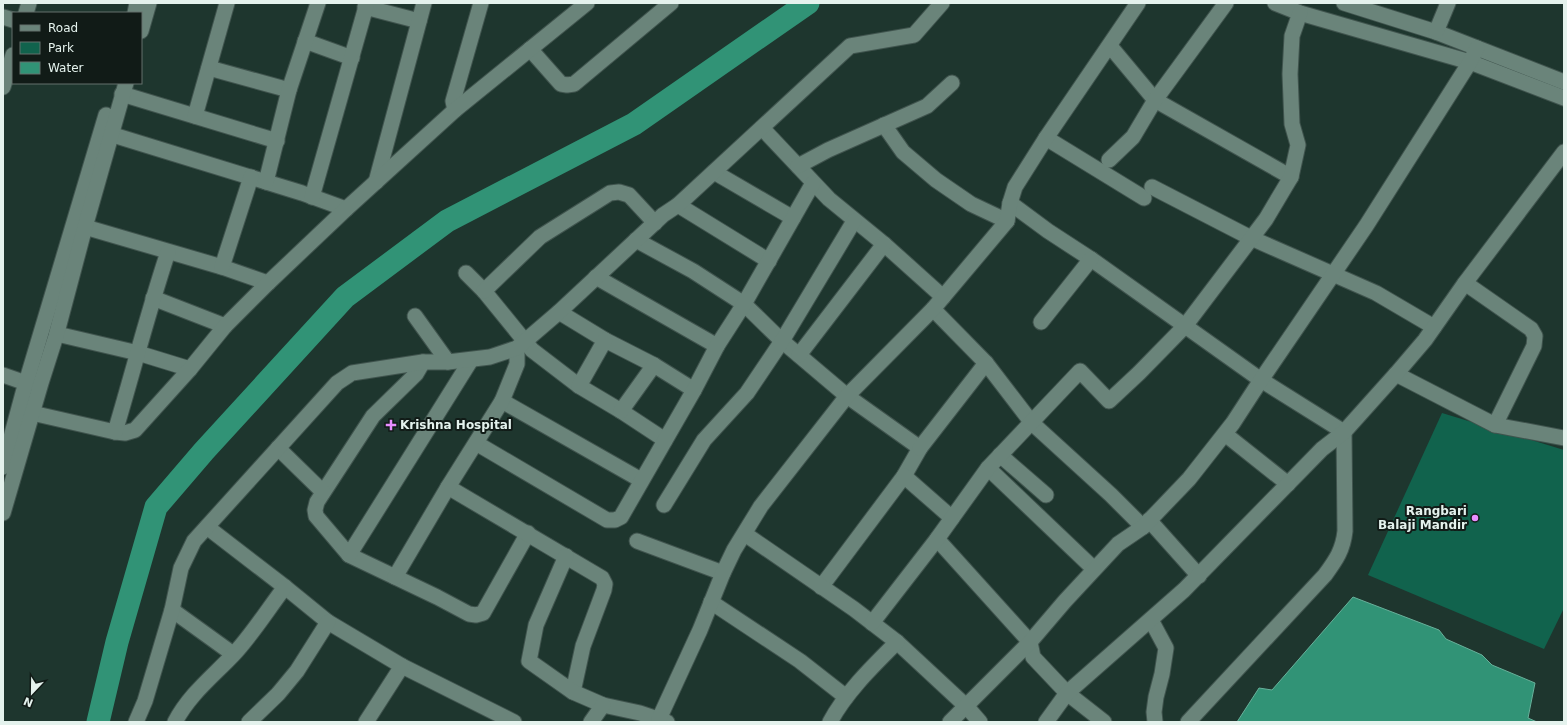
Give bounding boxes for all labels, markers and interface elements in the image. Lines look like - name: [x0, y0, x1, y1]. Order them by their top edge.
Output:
- legend: [12, 12, 142, 84]
- text: Road: [48, 21, 78, 35]
- text: Park: [48, 41, 74, 55]
- text: Water: [48, 61, 84, 75]
- place label: Krishna Hospital: [400, 418, 512, 432]
- marker: Krishna Hospital: [385, 419, 397, 431]
- place label: Rangbari Balaji Mandir: [1378, 504, 1467, 532]
- marker: Rangbari Balaji Mandir: [1470, 513, 1480, 523]
- north arrow: [12, 673, 52, 713]
- text: N: [22, 694, 35, 710]

